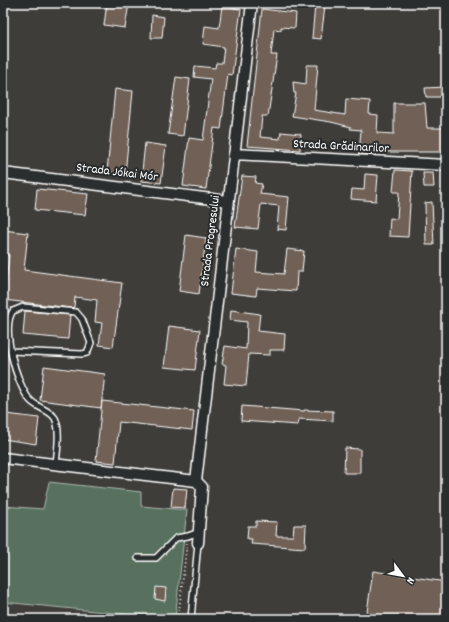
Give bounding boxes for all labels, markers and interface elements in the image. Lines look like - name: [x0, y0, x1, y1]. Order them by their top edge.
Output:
- street label: Strada Grădinarilor: [293, 135, 390, 159]
- street label: Strada Jókai Mór: [75, 159, 159, 187]
- street label: Strada Progresului: [196, 194, 226, 288]
- north arrow: [383, 556, 423, 596]
- text: N: [401, 574, 418, 587]

